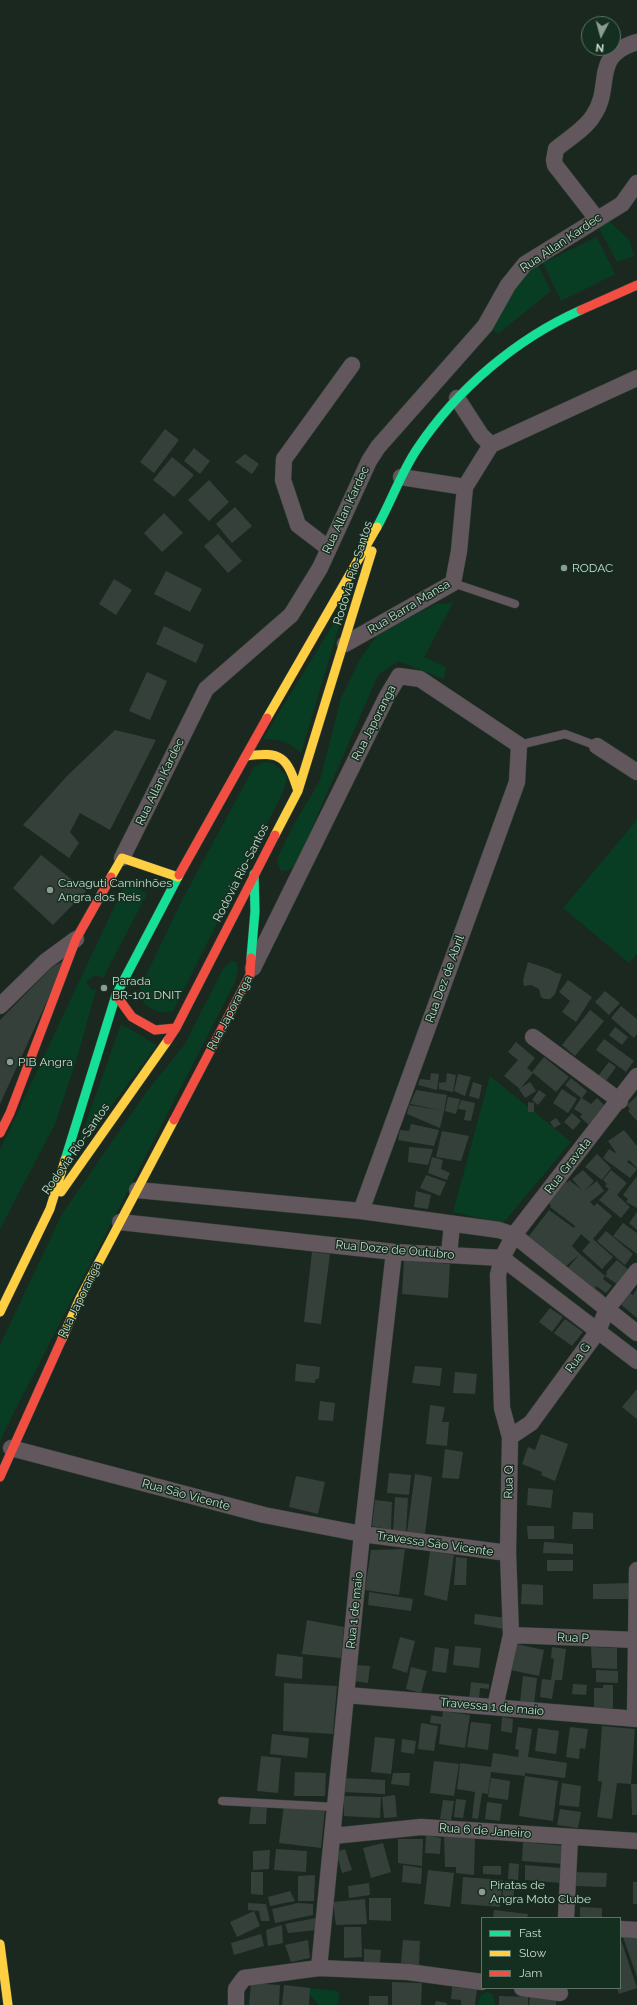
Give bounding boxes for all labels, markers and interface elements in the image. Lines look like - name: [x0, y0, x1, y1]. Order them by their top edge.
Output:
- north arrow: [581, 16, 621, 56]
- text: N: [595, 41, 605, 54]
- street label: Rua Allan Kardec: [518, 210, 604, 276]
- street label: Rua Allan Kardec: [319, 464, 373, 556]
- street label: Rodovia Rio-Santos: [330, 519, 376, 627]
- place label: RODAC: [572, 561, 613, 575]
- marker: RODAC: [559, 563, 569, 573]
- street label: Rua Barra Mansa: [365, 577, 453, 637]
- street label: Rua Japoranga: [349, 683, 399, 763]
- street label: Rua Allan Kardec: [133, 736, 187, 828]
- street label: Rodovia Rio-Santos: [210, 822, 272, 924]
- place label: Cavaguti Caminhões Angra dos Reis: [58, 876, 172, 904]
- marker: Cavaguti Caminhões Angra dos Reis: [45, 885, 55, 895]
- street label: Rua Dez de Abril: [422, 933, 468, 1025]
- street label: Rua Japoranga: [204, 973, 256, 1053]
- place label: Parada BR-101 DNIT: [112, 974, 182, 1002]
- marker: Parada BR-101 DNIT: [99, 983, 109, 993]
- place label: PIB Angra: [18, 1055, 73, 1069]
- marker: PIB Angra: [5, 1057, 15, 1067]
- street label: Rodovia Rio-Santos: [39, 1101, 113, 1197]
- street label: Rua Gravata: [542, 1135, 594, 1197]
- street label: Rua Doze de Outubro: [335, 1238, 455, 1262]
- street label: Rua Japoranga: [55, 1260, 105, 1340]
- street label: Rua G: [562, 1340, 594, 1376]
- street label: Rua Q: [502, 1465, 516, 1499]
- street label: Rua São Vicente: [140, 1476, 232, 1514]
- street label: Travessa São Vicente: [376, 1529, 494, 1559]
- street label: Rua 1 de maio: [344, 1571, 366, 1649]
- street label: Rua P: [557, 1630, 589, 1646]
- street label: Travessa 1 de maio: [439, 1695, 545, 1719]
- street label: Rua 6 de Janeiro: [438, 1821, 532, 1841]
- place label: Piratas de Angra Moto Clube: [490, 1878, 591, 1906]
- marker: Piratas de Angra Moto Clube: [477, 1887, 487, 1897]
- legend: [481, 1917, 621, 1989]
- text: Fast: [519, 1926, 542, 1940]
- text: Slow: [519, 1946, 546, 1960]
- text: Jam: [519, 1966, 542, 1980]

